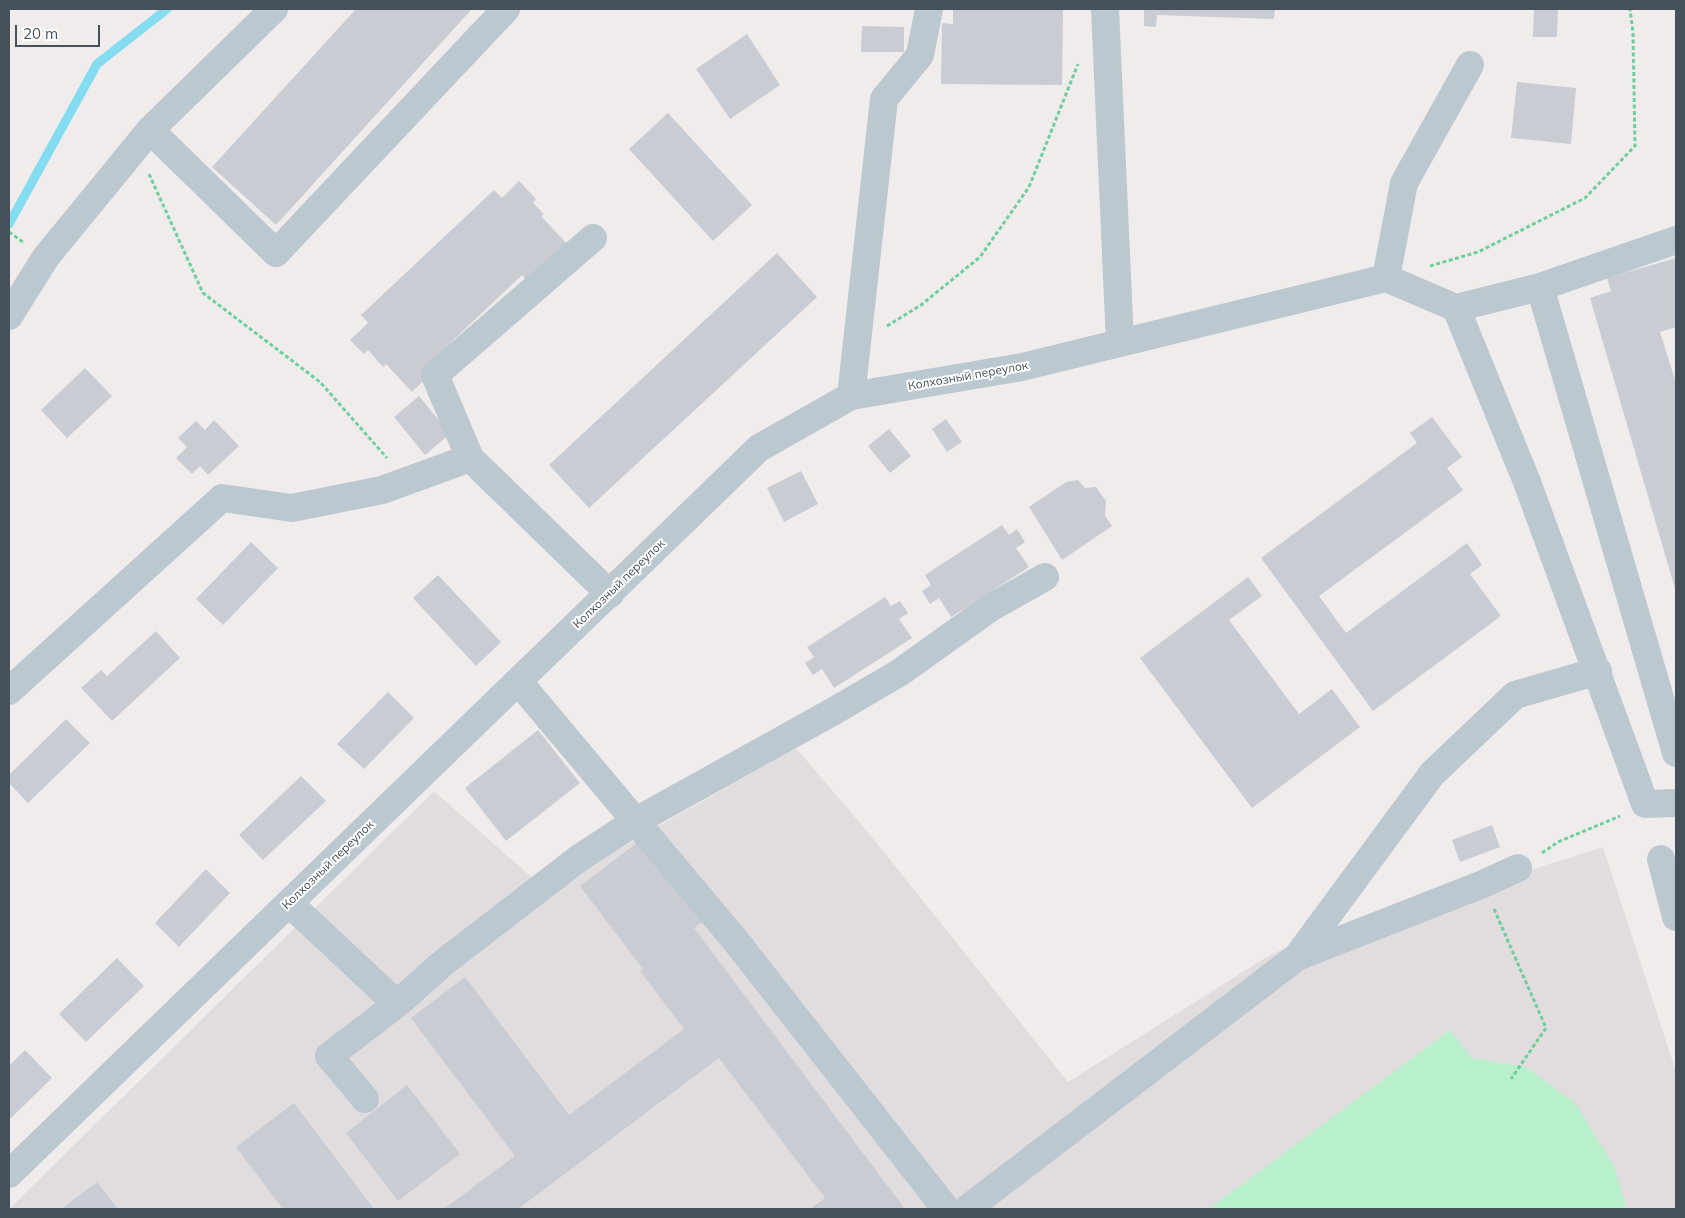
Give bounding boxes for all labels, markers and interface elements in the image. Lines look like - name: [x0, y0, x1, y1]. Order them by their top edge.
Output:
- scale bar: [18, 15, 102, 47]
- text: 20 m: [23, 24, 58, 43]
- street label: Колхозный переулок: [907, 358, 1029, 394]
- street label: Колхозный переулок: [570, 537, 668, 631]
- street label: Колхозный переулок: [279, 818, 377, 912]

